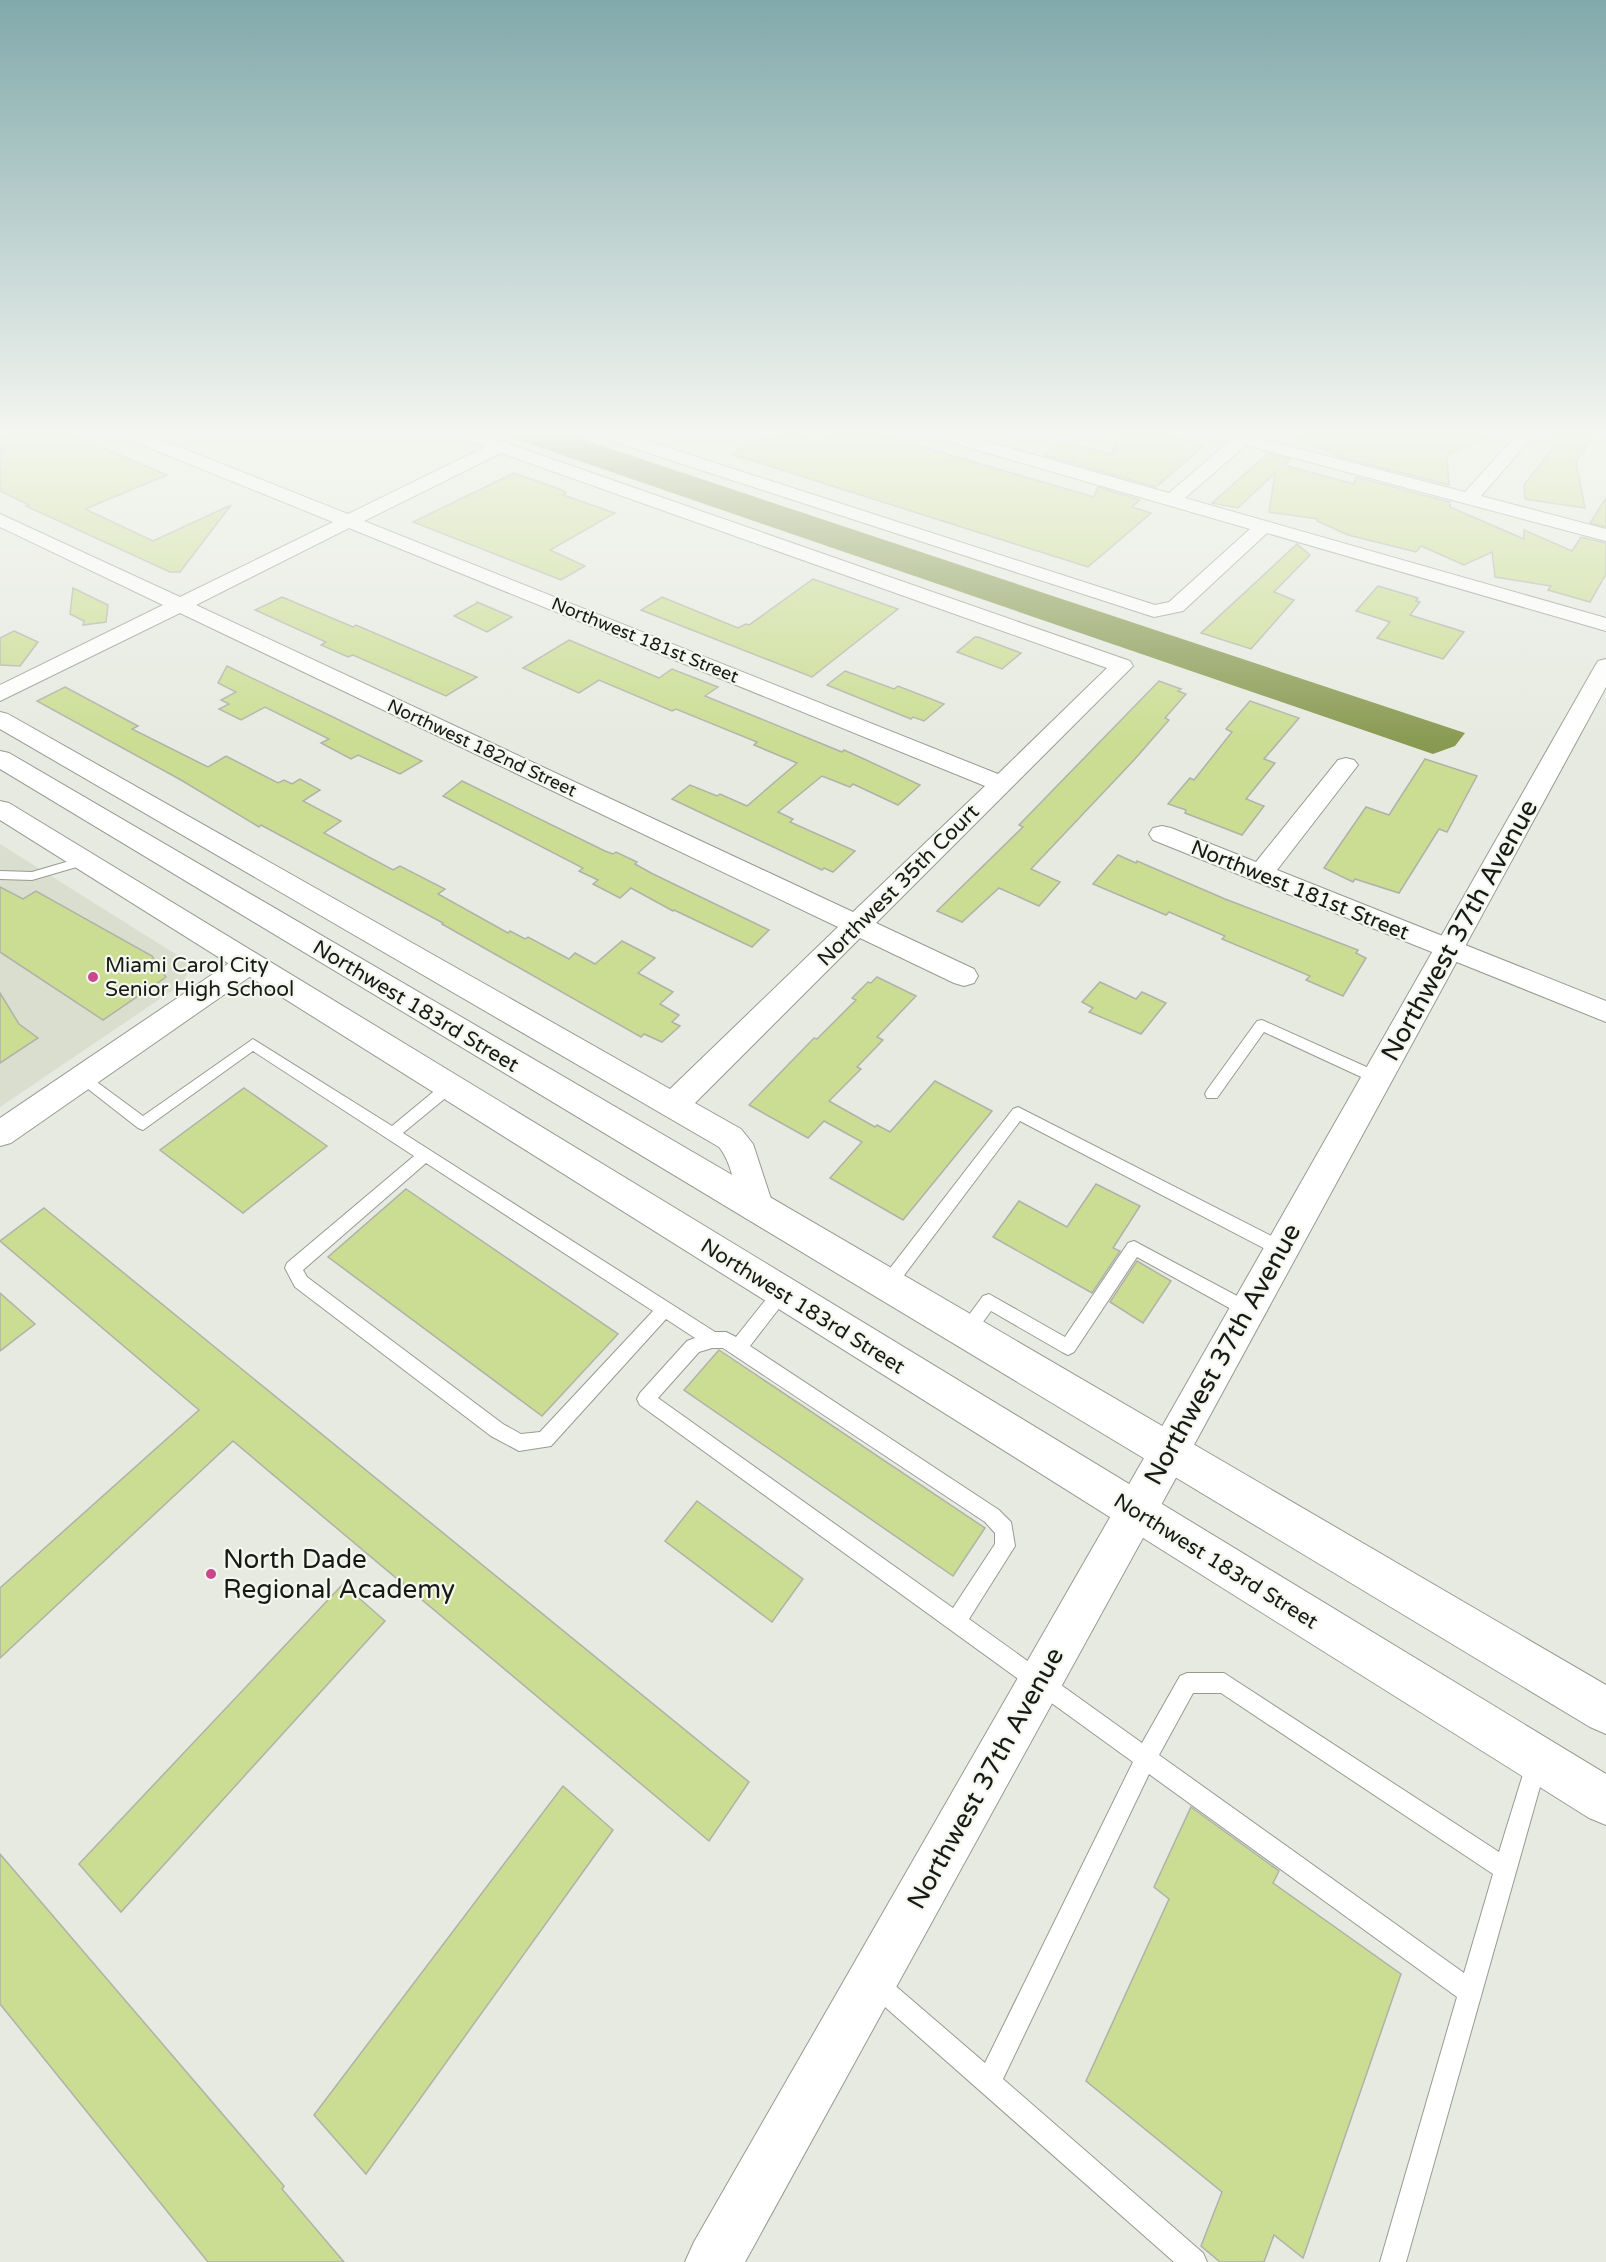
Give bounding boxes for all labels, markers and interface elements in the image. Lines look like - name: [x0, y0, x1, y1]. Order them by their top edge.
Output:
- street label: Northwest 181st Street: [548, 592, 742, 688]
- street label: Northwest 182nd Street: [384, 694, 580, 802]
- street label: Northwest 37th Avenue: [1375, 794, 1544, 1066]
- street label: Northwest 35th Court: [812, 799, 984, 971]
- street label: Northwest 181st Street: [1187, 835, 1412, 946]
- street label: Northwest 183rd Street: [308, 935, 523, 1078]
- place label: Miami Carol City Senior High School: [105, 953, 294, 1002]
- marker: Miami Carol City Senior High School: [86, 970, 100, 984]
- street label: Northwest 37th Avenue: [1138, 1218, 1307, 1490]
- street label: Northwest 183rd Street: [696, 1233, 909, 1380]
- street label: Northwest 183rd Street: [1109, 1488, 1322, 1635]
- place label: North Dade Regional Academy: [223, 1544, 455, 1605]
- marker: North Dade Regional Academy: [204, 1567, 218, 1581]
- street label: Northwest 37th Avenue: [901, 1642, 1070, 1914]

